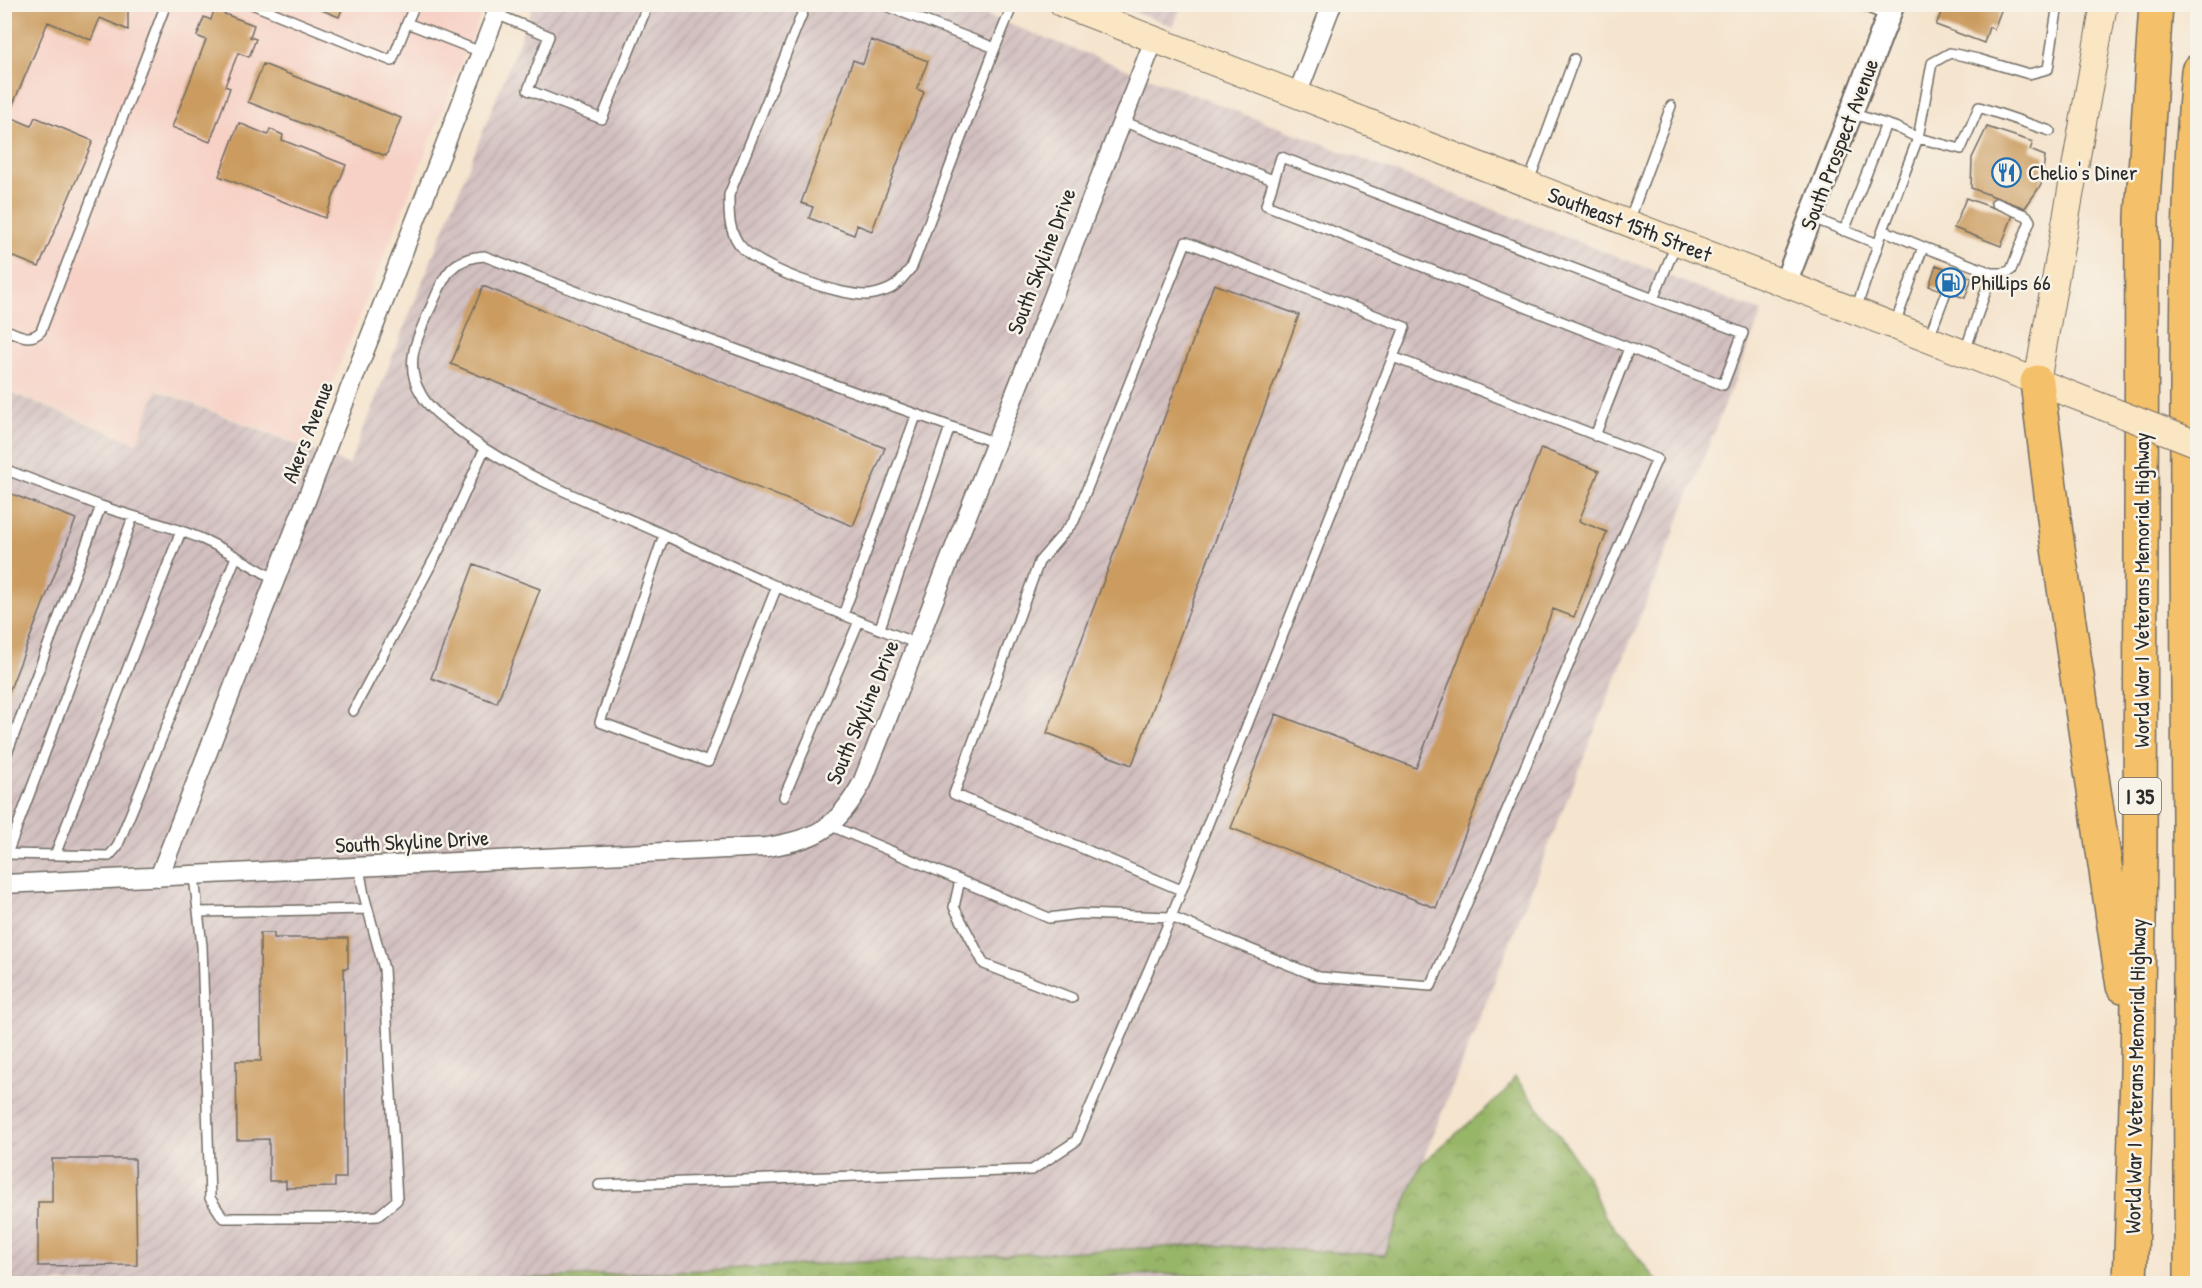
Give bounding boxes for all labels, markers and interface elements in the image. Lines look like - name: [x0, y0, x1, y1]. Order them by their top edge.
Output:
- street label: South Prospect Avenue: [1793, 54, 1886, 234]
- restaurant icon: Chelio's Diner: [1991, 156, 2023, 188]
- place label: Chelio's Diner: [2028, 157, 2138, 187]
- street label: Southeast 15th Street: [1544, 179, 1717, 269]
- street label: South Skyline Drive: [999, 183, 1083, 338]
- fuel station icon: Phillips 66: [1934, 266, 1966, 298]
- place label: Phillips 66: [1971, 267, 2051, 297]
- street label: Akers Avenue: [274, 377, 340, 487]
- street label: World War I Veterans Memorial Highway: [2126, 432, 2156, 748]
- street label: South Skyline Drive: [818, 635, 906, 789]
- road number: I 35: [2119, 778, 2161, 814]
- street label: South Skyline Drive: [334, 822, 490, 860]
- street label: World War I Veterans Memorial Highway: [2117, 918, 2153, 1234]

